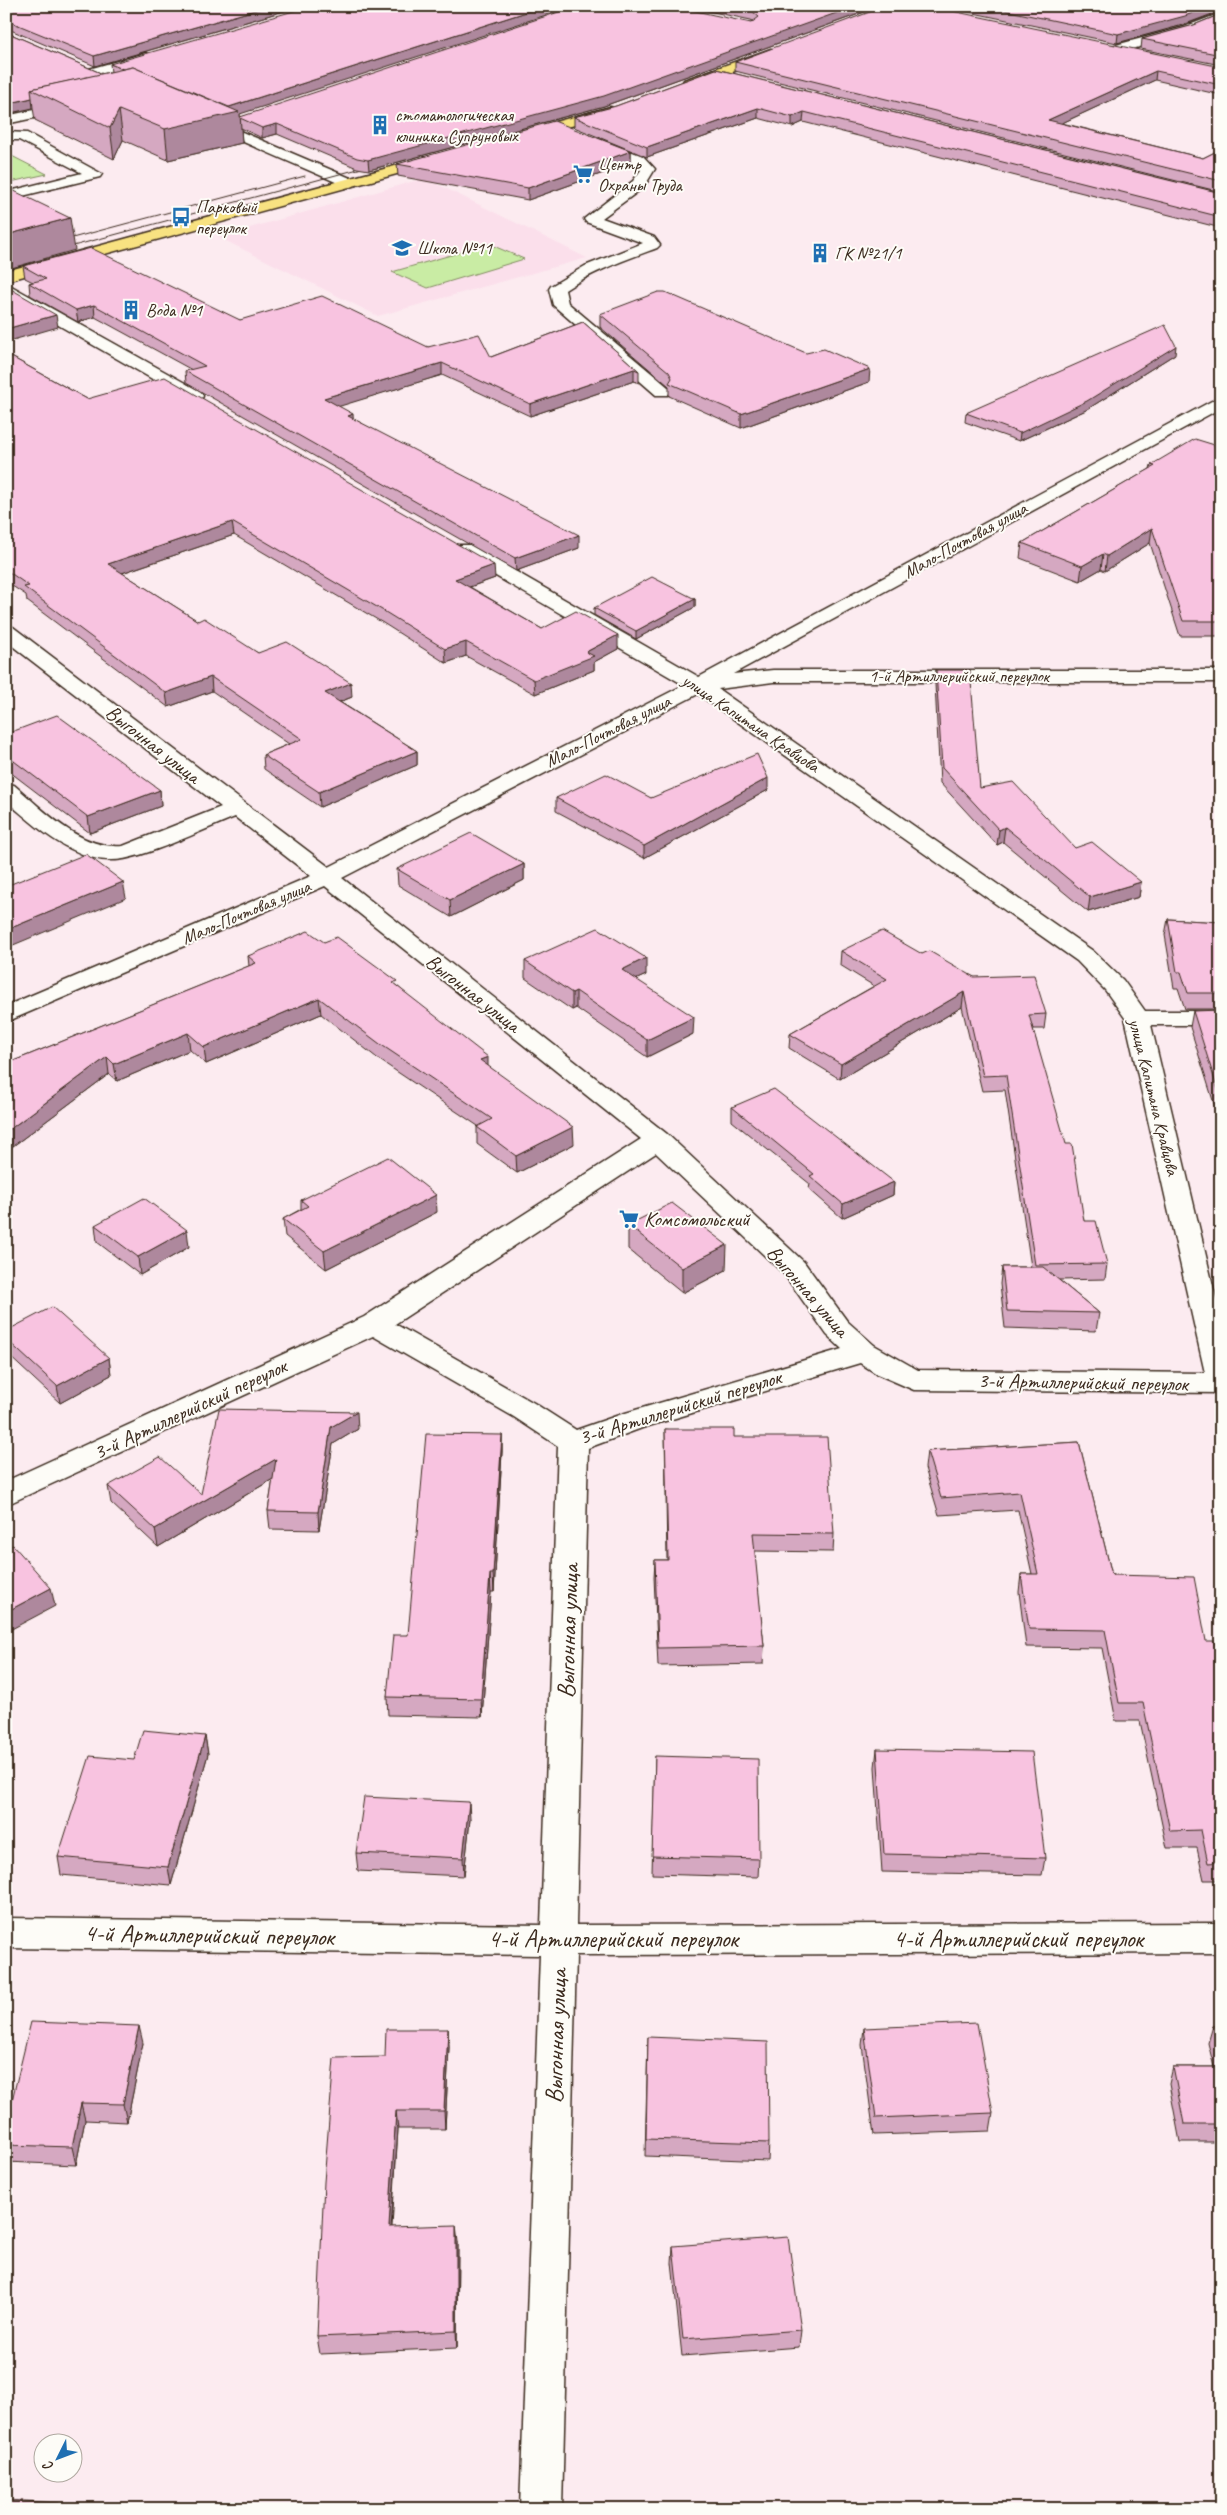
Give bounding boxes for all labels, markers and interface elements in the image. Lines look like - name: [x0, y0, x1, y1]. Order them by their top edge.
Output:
- place label: стоматологическая клиника Супруновых: [395, 104, 519, 147]
- building icon: стоматологическая клиника Супруновых: [369, 114, 391, 136]
- place label: Центр Охраны Труда: [598, 153, 684, 196]
- supermarket icon: Центр Охраны Труда: [572, 163, 594, 185]
- place label: Парковый переулок: [196, 196, 258, 239]
- bus stop icon: Парковый переулок: [170, 206, 192, 228]
- school or university icon: Школа №11: [391, 237, 413, 259]
- place label: Школа №11: [417, 237, 493, 259]
- building icon: ГК №21/1: [809, 242, 831, 264]
- place label: ГК №21/1: [835, 242, 902, 264]
- building icon: Вода №1: [120, 299, 142, 321]
- place label: Вода №1: [146, 299, 203, 321]
- street label: Мало-Почтовая улица: [899, 496, 1032, 583]
- street label: 1-й Артиллерийский переулок: [869, 665, 1051, 687]
- street label: улица Капитана Кравцова: [677, 668, 825, 778]
- street label: Мало-Почтовая улица: [542, 689, 675, 772]
- street label: Выгонная улица: [101, 699, 207, 790]
- street label: Мало-Почтовая улица: [178, 875, 315, 949]
- street label: Выгонная улица: [421, 948, 527, 1039]
- street label: улица Капитана Кравцова: [1124, 1015, 1184, 1179]
- place label: Комсомольский: [644, 1206, 751, 1232]
- supermarket icon: Комсомольский: [618, 1208, 640, 1230]
- street label: Выгонная улица: [761, 1240, 856, 1344]
- street label: 3-й Артиллерийский переулок: [89, 1352, 293, 1465]
- street label: 3-й Артиллерийский переулок: [576, 1363, 786, 1450]
- street label: 3-й Артиллерийский переулок: [978, 1367, 1190, 1397]
- street label: Выгонная улица: [550, 1561, 586, 1699]
- street label: 4-й Артиллерийский переулок: [84, 1917, 337, 1953]
- street label: 4-й Артиллерийский переулок: [488, 1923, 741, 1955]
- street label: 4-й Артиллерийский переулок: [893, 1923, 1146, 1955]
- street label: Выгонная улица: [538, 1966, 574, 2104]
- north arrow: [32, 2432, 82, 2482]
- text: С: [39, 2457, 57, 2475]

